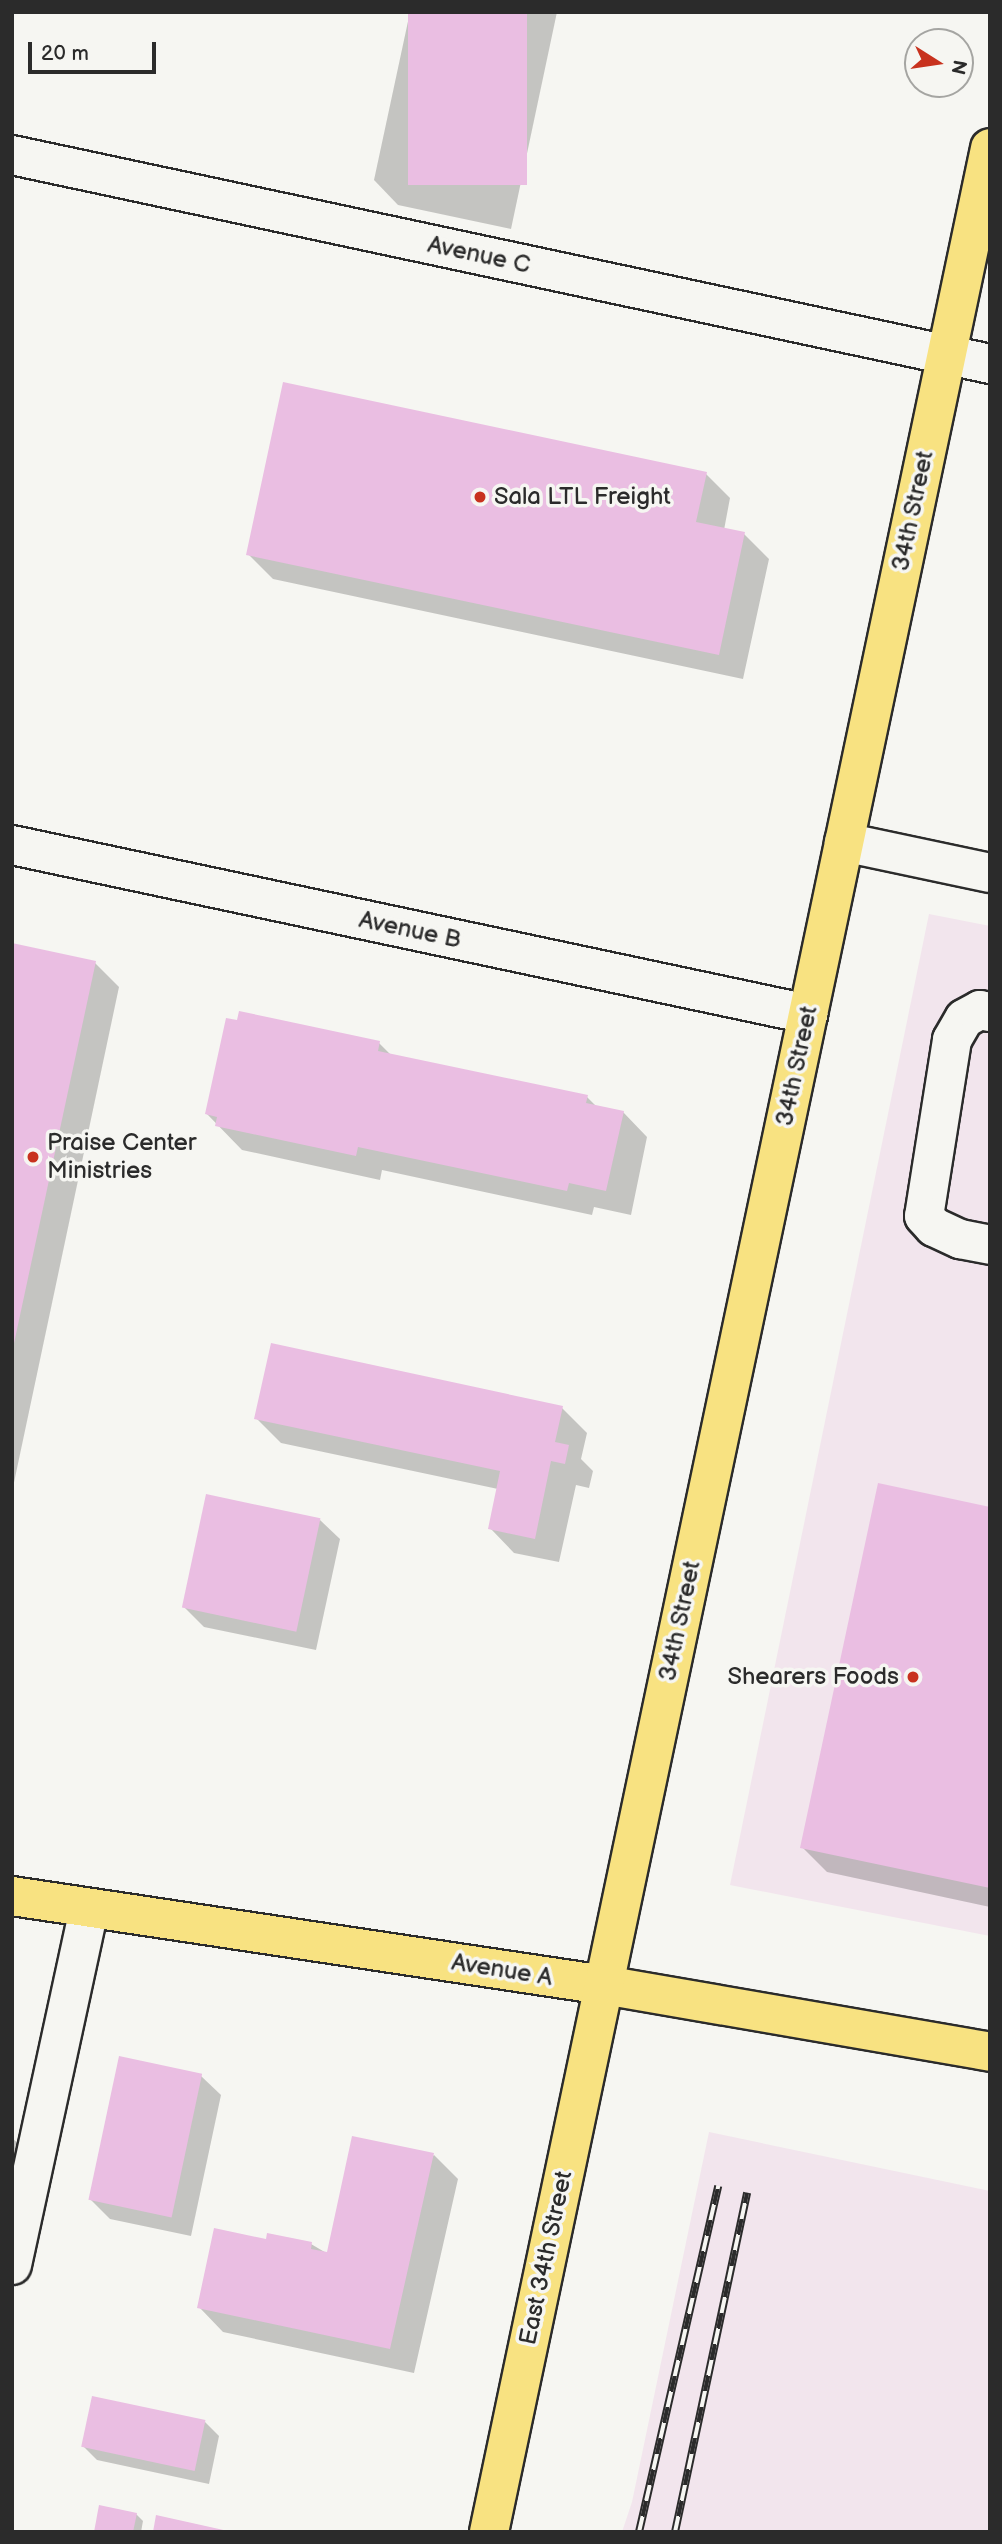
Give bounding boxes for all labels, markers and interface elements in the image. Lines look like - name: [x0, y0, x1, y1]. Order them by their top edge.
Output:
- scale bar: [32, 28, 159, 72]
- north arrow: [904, 28, 974, 98]
- text: 20 m: [41, 41, 89, 66]
- text: N: [945, 58, 971, 76]
- street label: Avenue C: [425, 230, 533, 280]
- street label: 34th Street: [886, 448, 940, 574]
- place label: Sala LTL Freight: [494, 483, 671, 511]
- marker: Sala LTL Freight: [472, 489, 488, 505]
- street label: Avenue B: [356, 905, 464, 955]
- street label: 34th Street: [770, 1003, 824, 1129]
- place label: Praise Center Ministries: [47, 1129, 196, 1185]
- marker: Praise Center Ministries: [25, 1149, 41, 1165]
- street label: 34th Street: [653, 1558, 707, 1684]
- place label: Shearers Foods: [727, 1663, 899, 1691]
- marker: Shearers Foods: [905, 1669, 921, 1685]
- street label: Avenue A: [450, 1948, 554, 1992]
- street label: East 34th Street: [513, 2168, 579, 2348]

